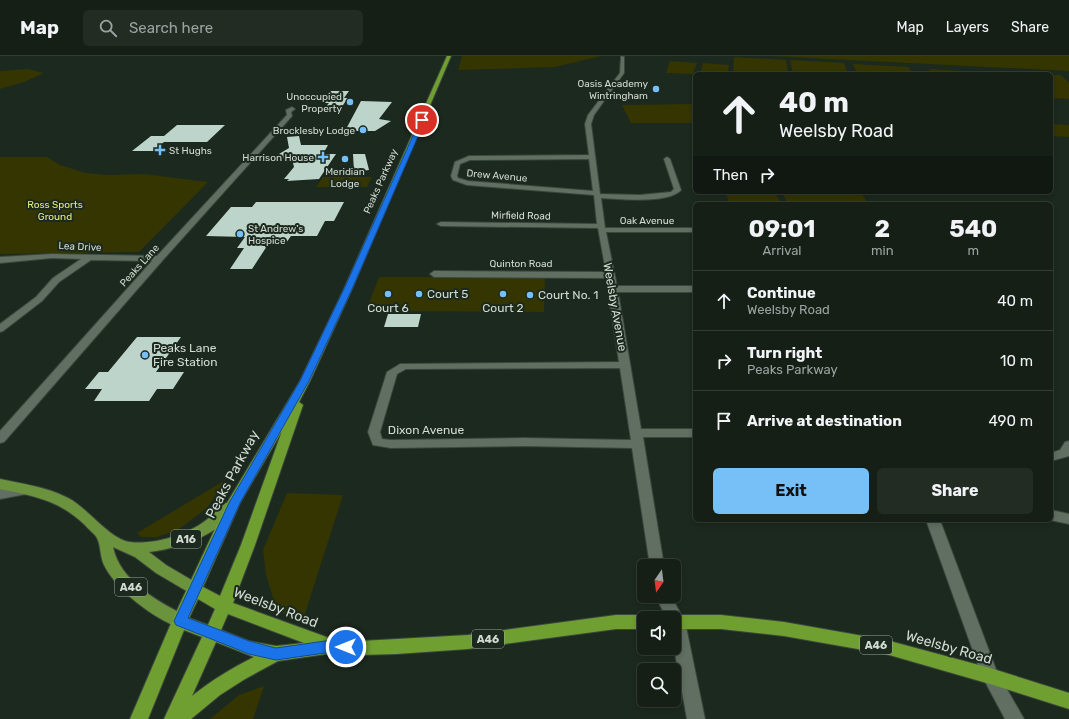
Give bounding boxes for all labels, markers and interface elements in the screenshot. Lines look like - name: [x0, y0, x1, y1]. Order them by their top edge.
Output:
- search box: [83, 10, 363, 46]
- text: Map: [20, 16, 59, 39]
- icon: search: [97, 17, 119, 39]
- text: Search here: [129, 19, 213, 37]
- text: Map: [897, 19, 924, 36]
- text: Layers: [946, 19, 989, 36]
- text: Share: [1011, 19, 1049, 36]
- place label: Oasis Academy Wintringham: [577, 78, 648, 102]
- marker: Oasis Academy Wintringham: [651, 84, 661, 94]
- text: 40 m: [779, 86, 849, 119]
- icon: ahead: [713, 88, 765, 140]
- place label: Unoccupied Property: [286, 91, 342, 115]
- marker: Unoccupied Property: [345, 97, 355, 107]
- pin: [405, 103, 439, 137]
- icon: arrive: [411, 109, 433, 131]
- text: Weelsby Road: [779, 120, 894, 142]
- place label: Brocklesby Lodge: [273, 125, 355, 137]
- marker: Brocklesby Lodge: [358, 125, 368, 135]
- marker: St Hughs: [154, 144, 166, 156]
- place label: St Hughs: [169, 145, 212, 157]
- street label: Peaks Parkway: [361, 147, 401, 216]
- marker: Harrison House: [317, 151, 329, 163]
- place label: Harrison House: [242, 152, 314, 164]
- marker: Meridian Lodge: [340, 154, 350, 164]
- icon: right: [756, 164, 778, 186]
- place label: Meridian Lodge: [325, 166, 365, 190]
- text: Then: [713, 166, 748, 184]
- street label: Drew Avenue: [466, 167, 528, 185]
- park label: Ross Sports Ground: [27, 199, 83, 223]
- street label: Mirfield Road: [491, 209, 551, 223]
- street label: Oak Avenue: [620, 215, 675, 227]
- text: 09:01: [749, 215, 816, 243]
- text: 2: [875, 215, 890, 243]
- text: 540: [949, 215, 997, 243]
- place label: St Andrew's Hospice: [248, 223, 303, 247]
- marker: St Andrew's Hospice: [235, 229, 245, 239]
- street label: Lea Drive: [58, 240, 102, 254]
- street label: Peaks Lane: [118, 242, 162, 289]
- text: Arrival: [763, 243, 802, 258]
- text: min: [871, 243, 894, 258]
- text: m: [968, 243, 979, 258]
- street label: Quinton Road: [489, 258, 553, 270]
- street label: Weelsby Avenue: [600, 262, 630, 353]
- text: Continue: [747, 284, 816, 302]
- place label: Court 5: [427, 287, 468, 301]
- place label: Court No. 1: [538, 288, 599, 302]
- marker: Court 6: [383, 289, 393, 299]
- marker: Court 5: [414, 289, 424, 299]
- marker: Court 2: [498, 289, 508, 299]
- marker: Court No. 1: [525, 290, 535, 300]
- icon: ahead: [713, 290, 735, 312]
- text: 40 m: [997, 292, 1033, 310]
- place label: Court 6: [367, 301, 409, 315]
- place label: Court 2: [482, 301, 524, 315]
- text: Weelsby Road: [747, 302, 830, 317]
- place label: Peaks Lane Fire Station: [153, 341, 218, 369]
- text: Turn right: [747, 344, 822, 362]
- marker: Peaks Lane Fire Station: [140, 350, 150, 360]
- icon: right: [713, 350, 735, 372]
- text: 10 m: [1000, 352, 1033, 370]
- text: Peaks Parkway: [747, 362, 838, 377]
- icon: arrive: [713, 410, 735, 432]
- text: Arrive at destination: [747, 412, 902, 430]
- text: 490 m: [988, 412, 1033, 430]
- street label: Dixon Avenue: [388, 423, 464, 437]
- street label: Peaks Parkway: [202, 427, 263, 521]
- button: Exit: [713, 468, 869, 514]
- button: Share: [877, 468, 1033, 514]
- road number: A16: [171, 530, 201, 548]
- north arrow: [637, 559, 681, 603]
- map controls: [637, 559, 681, 707]
- road number: A46: [115, 578, 147, 596]
- street label: Weelsby Road: [231, 584, 320, 631]
- button: sound: [637, 611, 681, 655]
- position arrow: [325, 626, 367, 668]
- street label: Weelsby Road: [904, 627, 994, 668]
- road number: A46: [472, 630, 504, 648]
- road number: A46: [860, 636, 892, 654]
- button: search: [637, 663, 681, 707]

